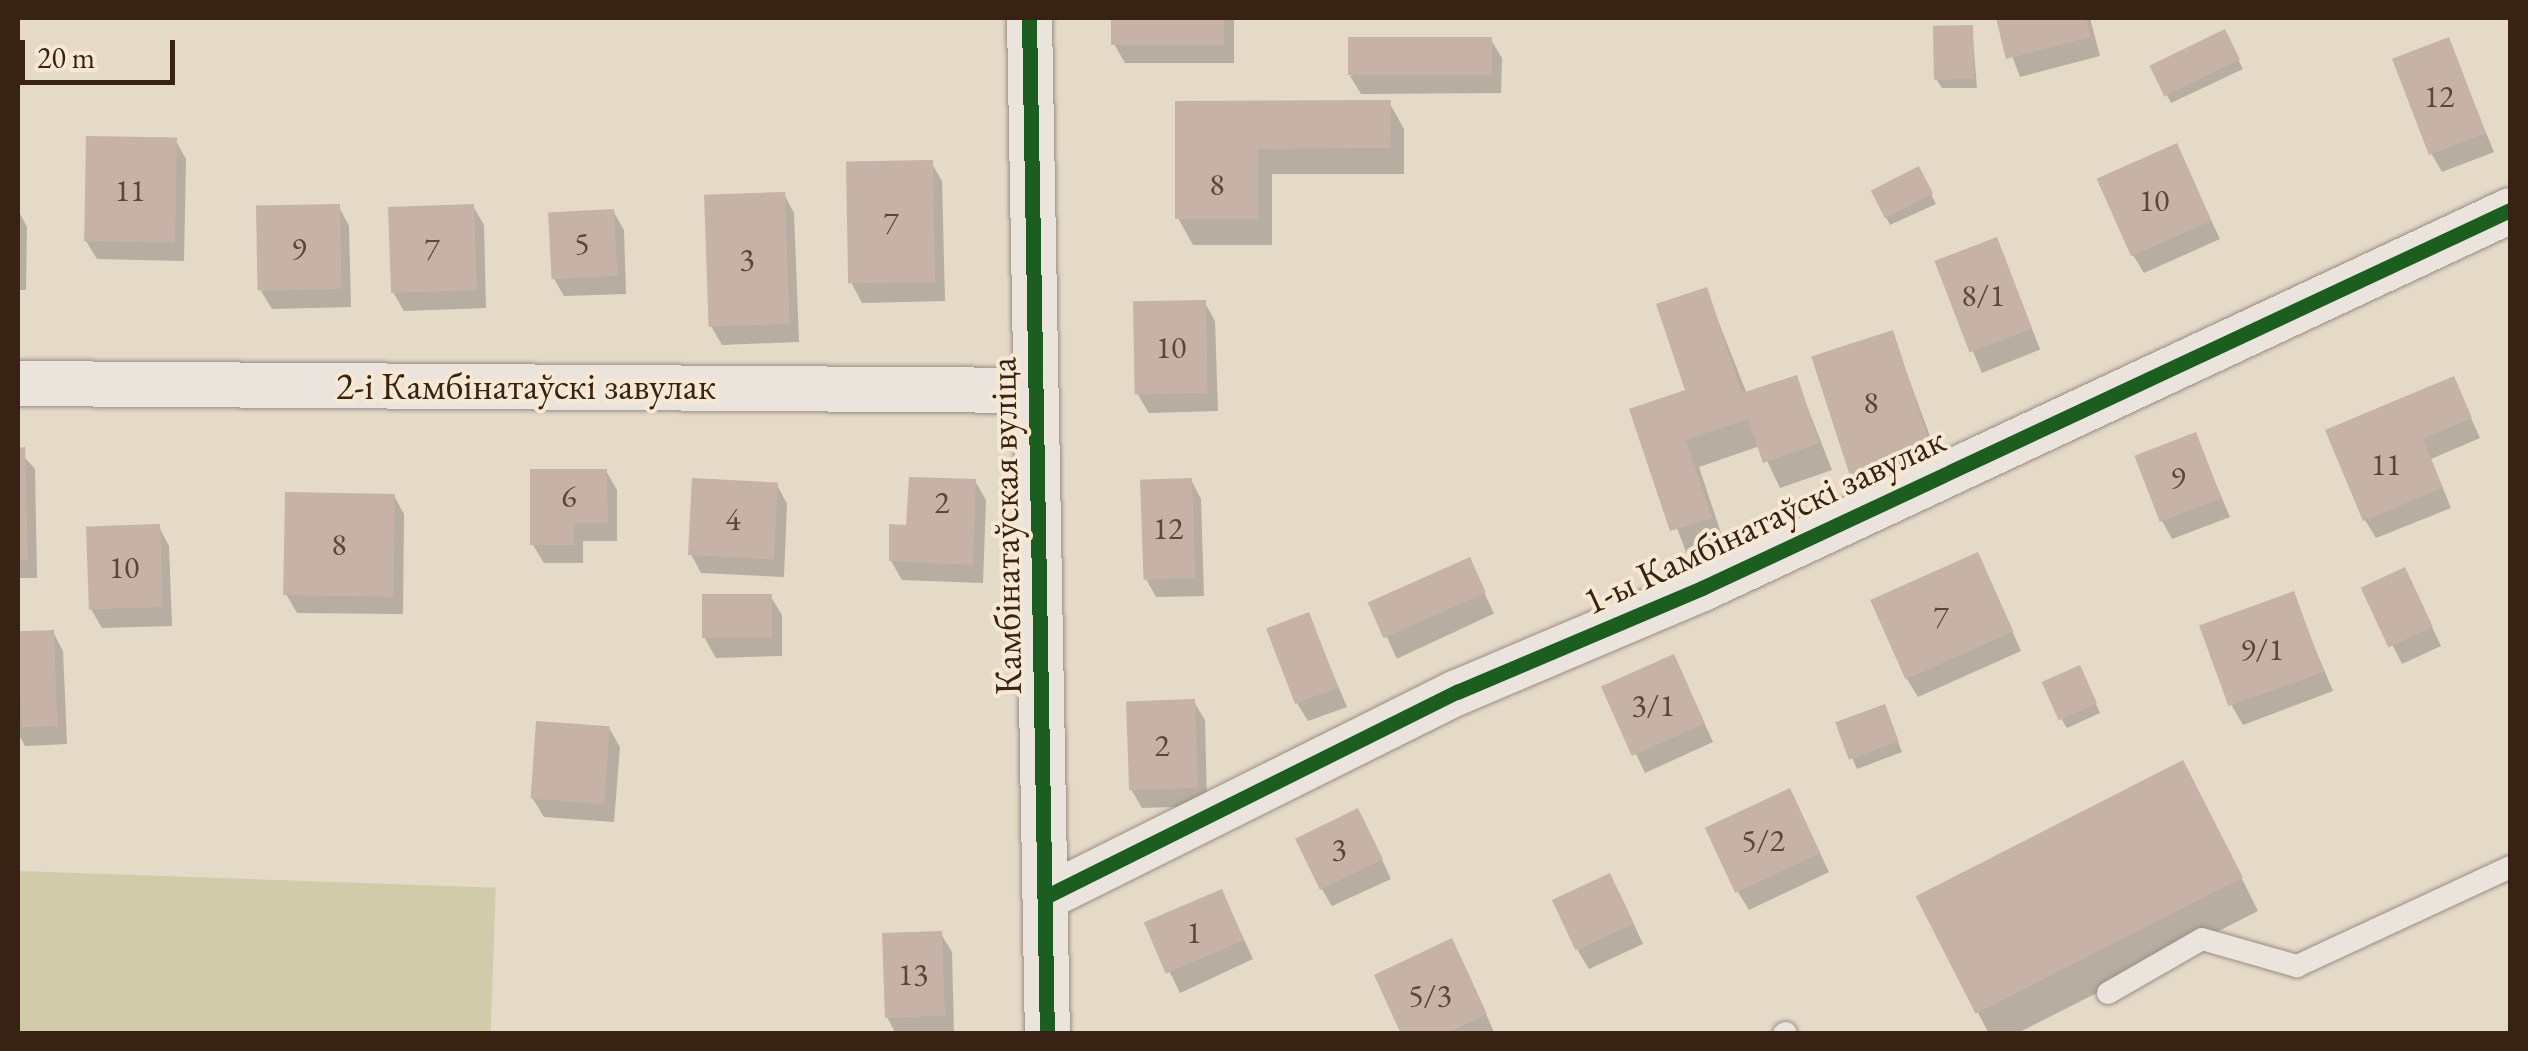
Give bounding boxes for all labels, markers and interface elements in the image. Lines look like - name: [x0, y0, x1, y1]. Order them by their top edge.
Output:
- scale bar: [25, 20, 180, 82]
- text: 20 m: [37, 38, 95, 77]
- house number: 12: [2424, 77, 2454, 115]
- house number: 8: [1209, 165, 1225, 203]
- house number: 11: [115, 171, 145, 209]
- house number: 10: [2139, 181, 2169, 219]
- house number: 7: [883, 203, 899, 241]
- house number: 5: [574, 224, 590, 262]
- house number: 9: [291, 229, 307, 267]
- house number: 7: [424, 229, 440, 267]
- house number: 3: [739, 240, 755, 278]
- house number: 8/1: [1961, 276, 2005, 314]
- house number: 10: [1156, 328, 1186, 366]
- street label: Камбінатаўская вуліца: [979, 357, 1031, 695]
- street label: 2-і Камбінатаўскі завулак: [336, 363, 716, 409]
- house number: 8: [1863, 383, 1879, 421]
- street label: 1-ы Камбінатаўскі завулак: [1576, 416, 1952, 624]
- house number: 11: [2371, 445, 2401, 483]
- house number: 9: [2170, 458, 2186, 496]
- house number: 6: [561, 477, 577, 515]
- house number: 2: [934, 483, 950, 521]
- house number: 4: [725, 500, 741, 538]
- house number: 12: [1153, 509, 1183, 547]
- house number: 8: [331, 525, 347, 563]
- house number: 10: [109, 548, 139, 586]
- house number: 7: [1933, 597, 1949, 635]
- house number: 9/1: [2240, 630, 2284, 668]
- house number: 3/1: [1631, 686, 1675, 724]
- house number: 2: [1154, 726, 1170, 764]
- house number: 5/2: [1741, 821, 1785, 859]
- house number: 3: [1331, 830, 1347, 868]
- house number: 1: [1186, 913, 1202, 951]
- house number: 13: [898, 955, 928, 993]
- house number: 5/3: [1408, 976, 1452, 1014]

